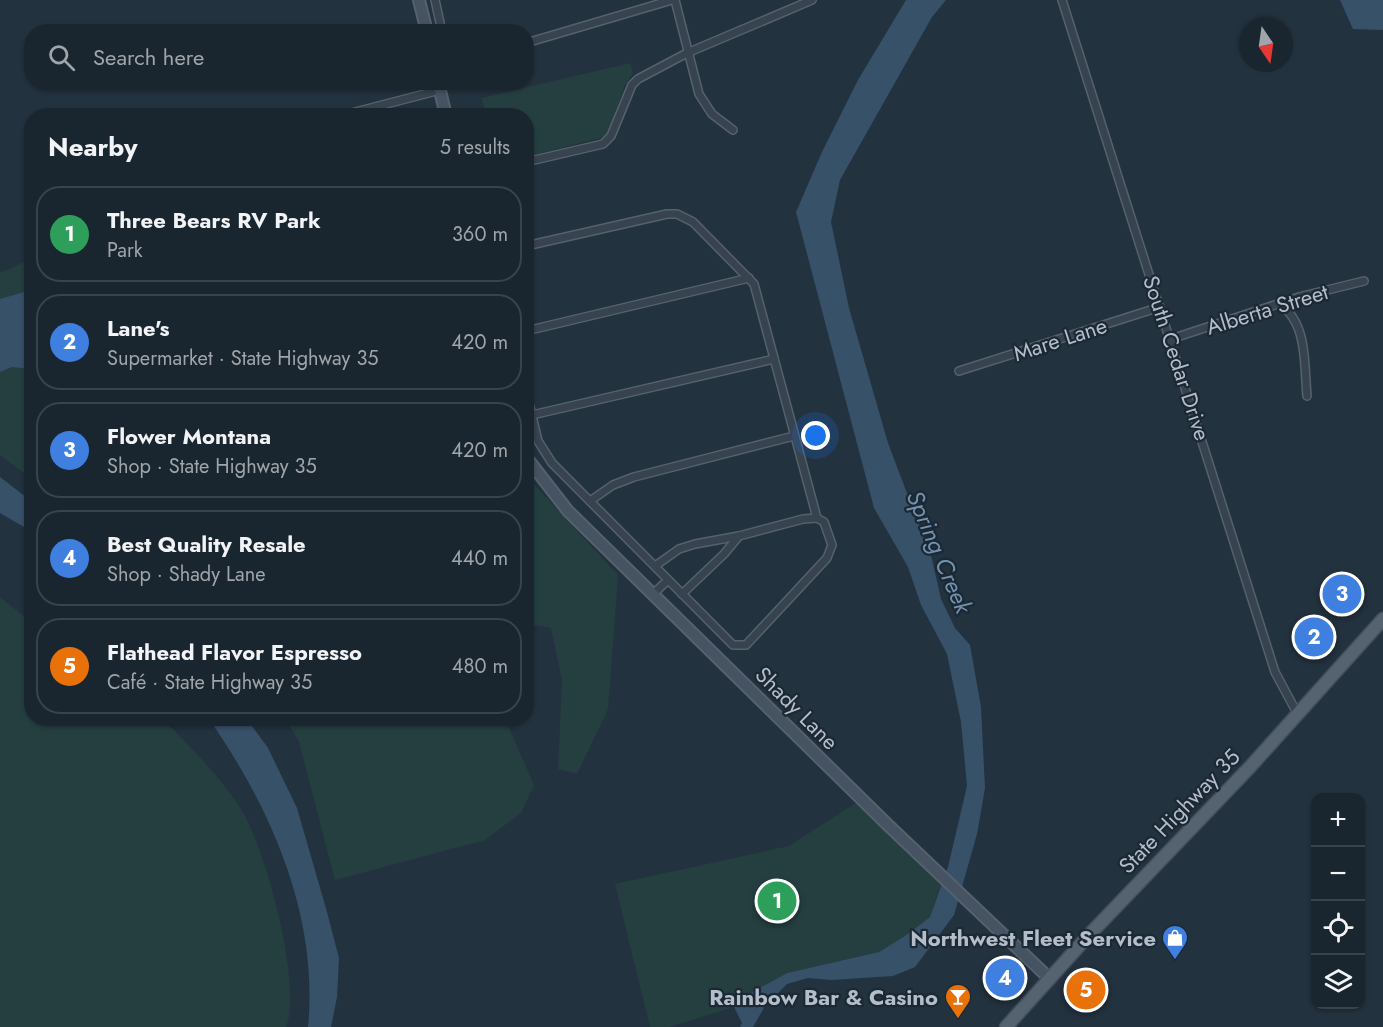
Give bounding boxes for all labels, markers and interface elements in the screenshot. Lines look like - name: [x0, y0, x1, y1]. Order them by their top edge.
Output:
- north arrow: [1239, 18, 1293, 72]
- search box: [24, 24, 534, 90]
- icon: search: [45, 41, 78, 74]
- text: Search here: [93, 41, 204, 73]
- text: Nearby: [48, 128, 137, 166]
- text: 5 results: [440, 133, 510, 162]
- text: Three Bears RV Park: [107, 204, 321, 236]
- text: 1: [64, 220, 75, 249]
- text: 360 m: [452, 220, 508, 249]
- text: Park: [107, 236, 143, 265]
- street label: South Cedar Drive: [1135, 271, 1219, 445]
- street label: Alberta Street: [1202, 275, 1333, 343]
- street label: Mare Lane: [1009, 309, 1111, 369]
- text: Lane's: [107, 312, 170, 344]
- text: 2: [63, 328, 76, 357]
- text: 420 m: [451, 328, 508, 357]
- text: Supermarket · State Highway 35: [107, 344, 379, 373]
- text: Flower Montana: [107, 420, 271, 452]
- your location: [801, 421, 830, 450]
- text: 3: [63, 436, 76, 465]
- text: 420 m: [451, 436, 508, 465]
- text: Shop · State Highway 35: [107, 452, 317, 481]
- water label: Spring Creek: [898, 485, 982, 620]
- text: Best Quality Resale: [107, 528, 306, 560]
- text: 4: [63, 544, 76, 573]
- text: 440 m: [451, 544, 508, 573]
- text: Shop · Shady Lane: [107, 560, 265, 589]
- pin: 3: [1322, 572, 1362, 616]
- pin: 2: [1294, 614, 1334, 660]
- text: Flathead Flavor Espresso: [107, 636, 362, 668]
- text: 5: [63, 652, 76, 681]
- text: 480 m: [452, 652, 508, 681]
- street label: Shady Lane: [748, 659, 846, 757]
- text: Café · State Highway 35: [107, 668, 312, 697]
- street label: State Highway 35: [1111, 741, 1247, 881]
- map controls: [1311, 793, 1365, 1009]
- button: +: [1311, 793, 1365, 847]
- button: −: [1311, 847, 1365, 901]
- pin: 1: [758, 878, 796, 924]
- button: locate: [1311, 901, 1365, 955]
- place label: Northwest Fleet Service: [910, 922, 1156, 954]
- shop icon: Northwest Fleet Service: [1160, 923, 1190, 961]
- button: layers: [1311, 955, 1365, 1009]
- pin: 4: [986, 956, 1024, 1000]
- pin: 5: [1066, 968, 1106, 1012]
- place label: Rainbow Bar & Casino: [709, 981, 938, 1013]
- bar icon: Rainbow Bar & Casino: [943, 982, 973, 1020]

